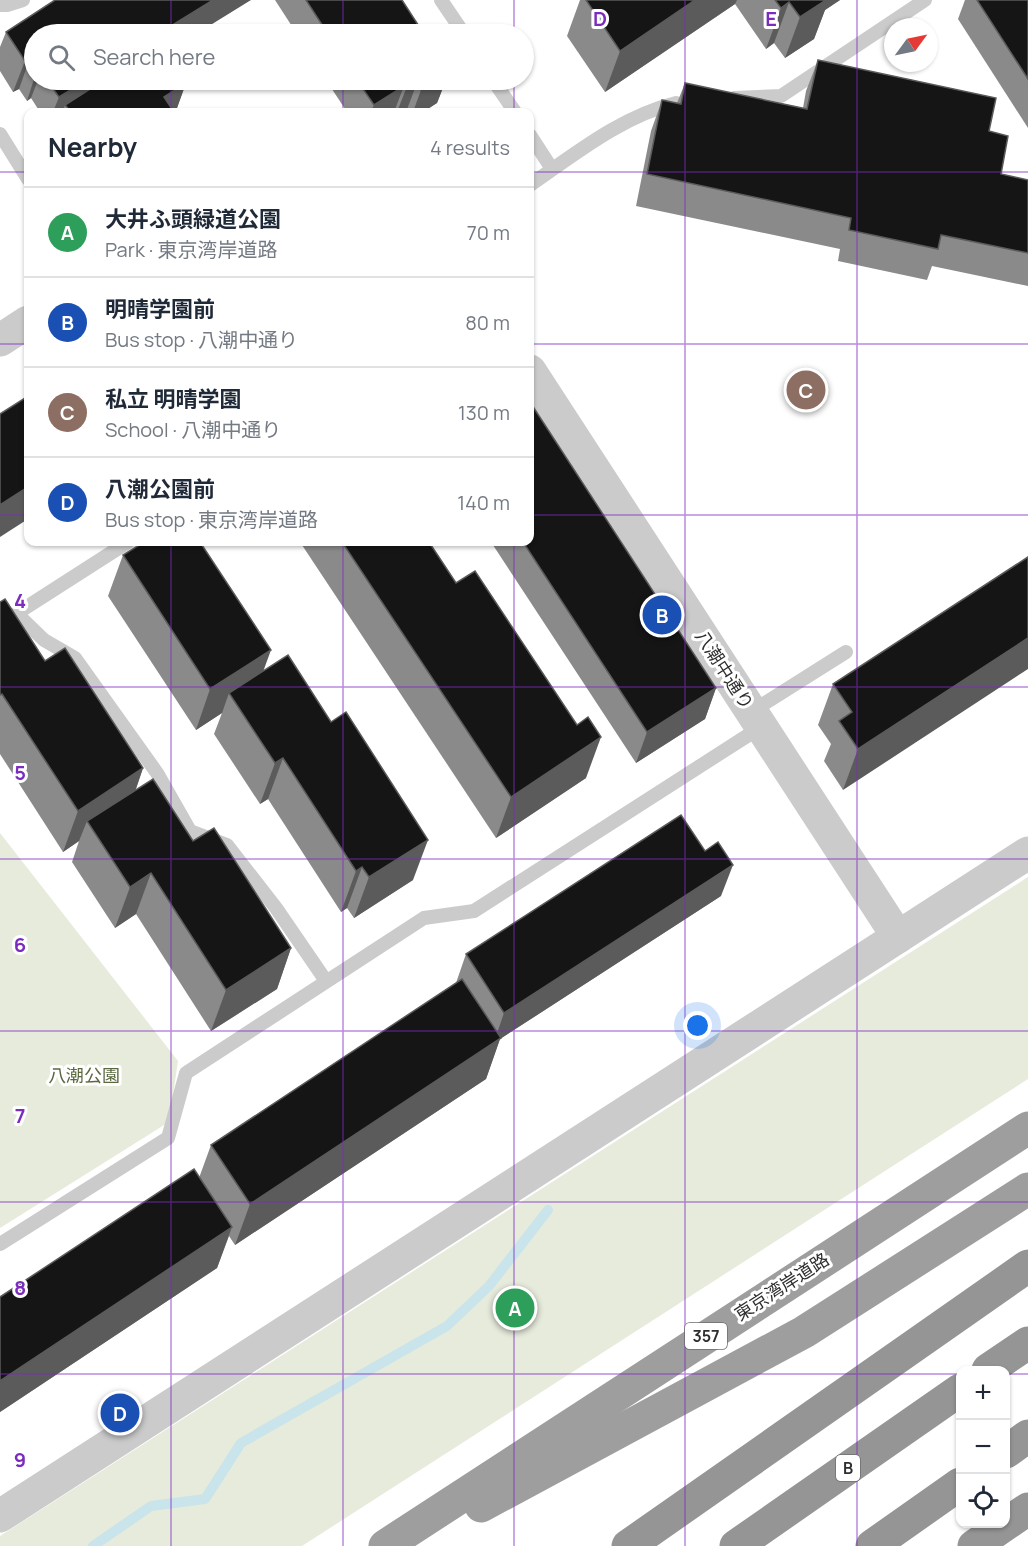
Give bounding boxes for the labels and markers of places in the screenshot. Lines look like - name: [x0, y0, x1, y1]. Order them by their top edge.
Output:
- pin: C: [786, 368, 826, 412]
- pin: B: [642, 592, 682, 638]
- pin: A: [496, 1286, 534, 1330]
- pin: D: [100, 1390, 140, 1436]

